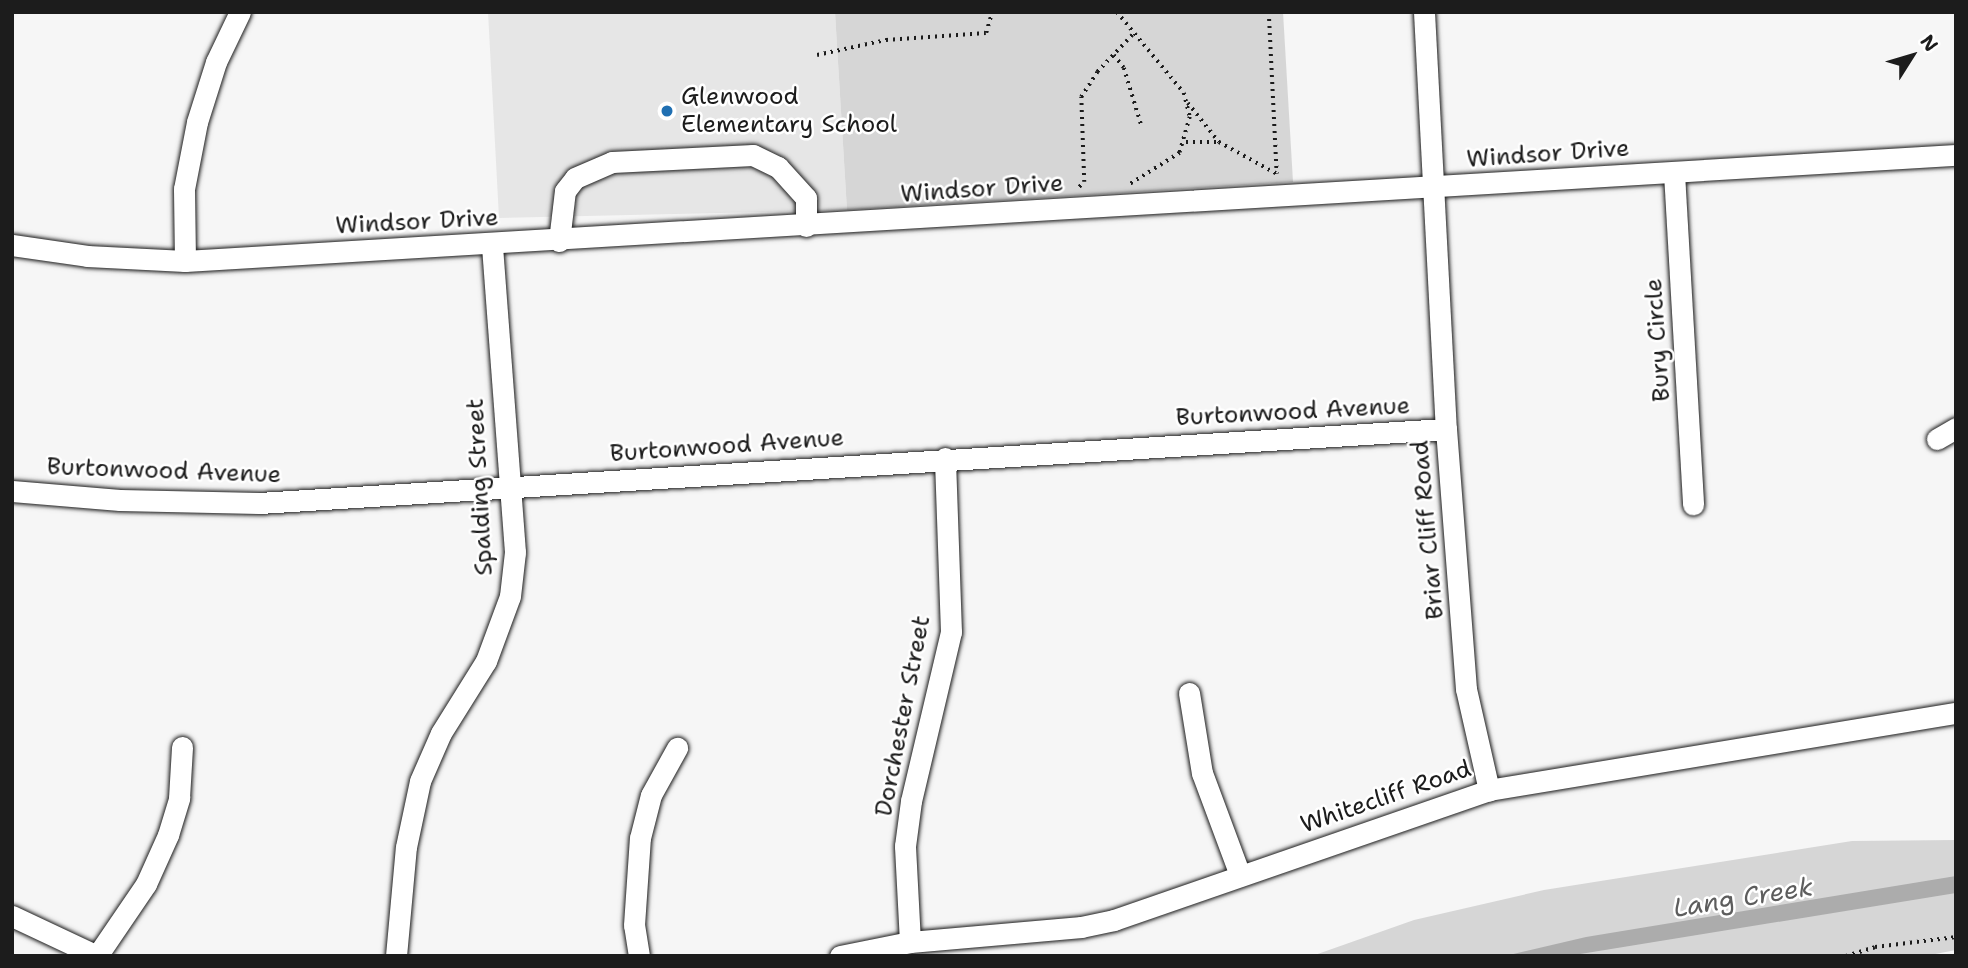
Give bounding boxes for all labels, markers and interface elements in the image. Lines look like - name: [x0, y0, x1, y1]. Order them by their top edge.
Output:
- north arrow: [1877, 21, 1947, 91]
- text: N: [1915, 30, 1944, 57]
- place label: Glenwood Elementary School: [681, 83, 897, 139]
- marker: Glenwood Elementary School: [659, 103, 675, 119]
- street label: Windsor Drive: [1466, 134, 1630, 174]
- street label: Windsor Drive: [900, 169, 1064, 209]
- street label: Windsor Drive: [335, 203, 499, 241]
- street label: Bury Circle: [1639, 277, 1677, 403]
- street label: Burtonwood Avenue: [1175, 391, 1411, 433]
- street label: Spalding Street: [461, 398, 499, 576]
- street label: Burtonwood Avenue: [609, 423, 845, 469]
- street label: Briar Cliff Road: [1406, 439, 1450, 621]
- street label: Burtonwood Avenue: [46, 453, 282, 489]
- street label: Dorchester Street: [869, 613, 937, 819]
- street label: Whitecliff Road: [1297, 754, 1475, 840]
- water label: Lang Creek: [1671, 871, 1815, 923]

